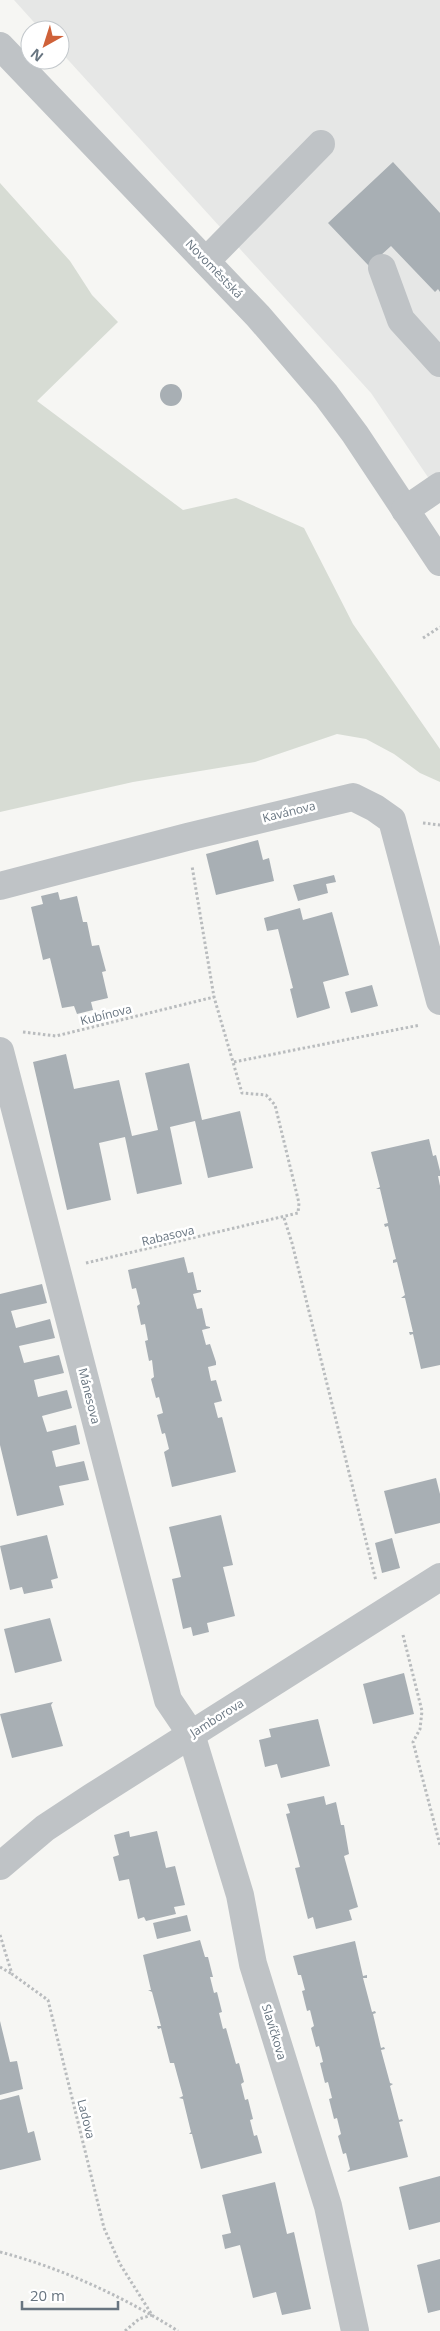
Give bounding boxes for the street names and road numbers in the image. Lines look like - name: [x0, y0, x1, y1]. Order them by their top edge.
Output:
- street label: Novoměstská: [182, 235, 247, 302]
- street label: Kavánova: [261, 797, 317, 826]
- street label: Kubínova: [78, 1000, 133, 1029]
- street label: Rabasova: [140, 1221, 196, 1250]
- street label: Mánesova: [74, 1366, 105, 1426]
- street label: Jamborova: [186, 1694, 247, 1741]
- street label: Slavíčkova: [258, 2002, 291, 2062]
- street label: Ladova: [73, 2097, 100, 2140]

